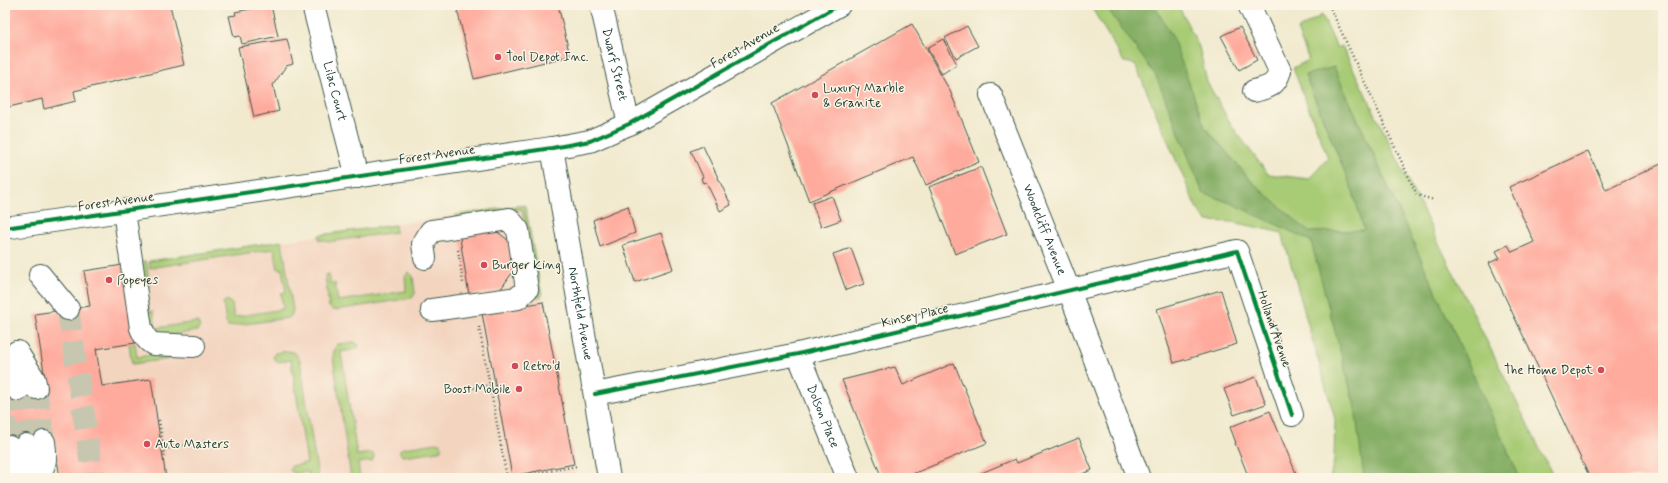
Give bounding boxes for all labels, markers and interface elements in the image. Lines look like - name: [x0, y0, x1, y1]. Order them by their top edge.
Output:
- street label: Forest Avenue: [707, 19, 783, 73]
- street label: Dwarf Street: [598, 26, 632, 103]
- place label: Tool Depot Inc.: [506, 49, 589, 66]
- marker: Tool Depot Inc.: [493, 52, 503, 62]
- street label: Lilac Court: [319, 59, 351, 123]
- place label: Luxury Marble & Granite: [823, 80, 905, 112]
- marker: Luxury Marble & Granite: [810, 90, 820, 100]
- street label: Forest Avenue: [398, 141, 476, 169]
- street label: Woodcliff Avenue: [1019, 182, 1071, 278]
- street label: Forest Avenue: [77, 188, 155, 216]
- place label: Burger King: [492, 257, 561, 275]
- marker: Burger King: [479, 260, 489, 270]
- street label: Northfield Avenue: [564, 266, 597, 362]
- place label: Popeyes: [117, 272, 158, 289]
- marker: Popeyes: [104, 275, 114, 285]
- street label: Holland Avenue: [1253, 288, 1295, 370]
- street label: Kinsey Place: [880, 300, 950, 332]
- place label: Retro'd: [523, 358, 560, 375]
- marker: Retro'd: [510, 361, 520, 371]
- place label: The Home Depot: [1504, 362, 1593, 379]
- marker: The Home Depot: [1596, 365, 1606, 375]
- place label: Boost Mobile: [444, 381, 511, 398]
- street label: Dolson Place: [803, 382, 843, 450]
- marker: Boost Mobile: [514, 384, 524, 394]
- place label: Auto Masters: [155, 436, 229, 453]
- marker: Auto Masters: [142, 439, 152, 449]

